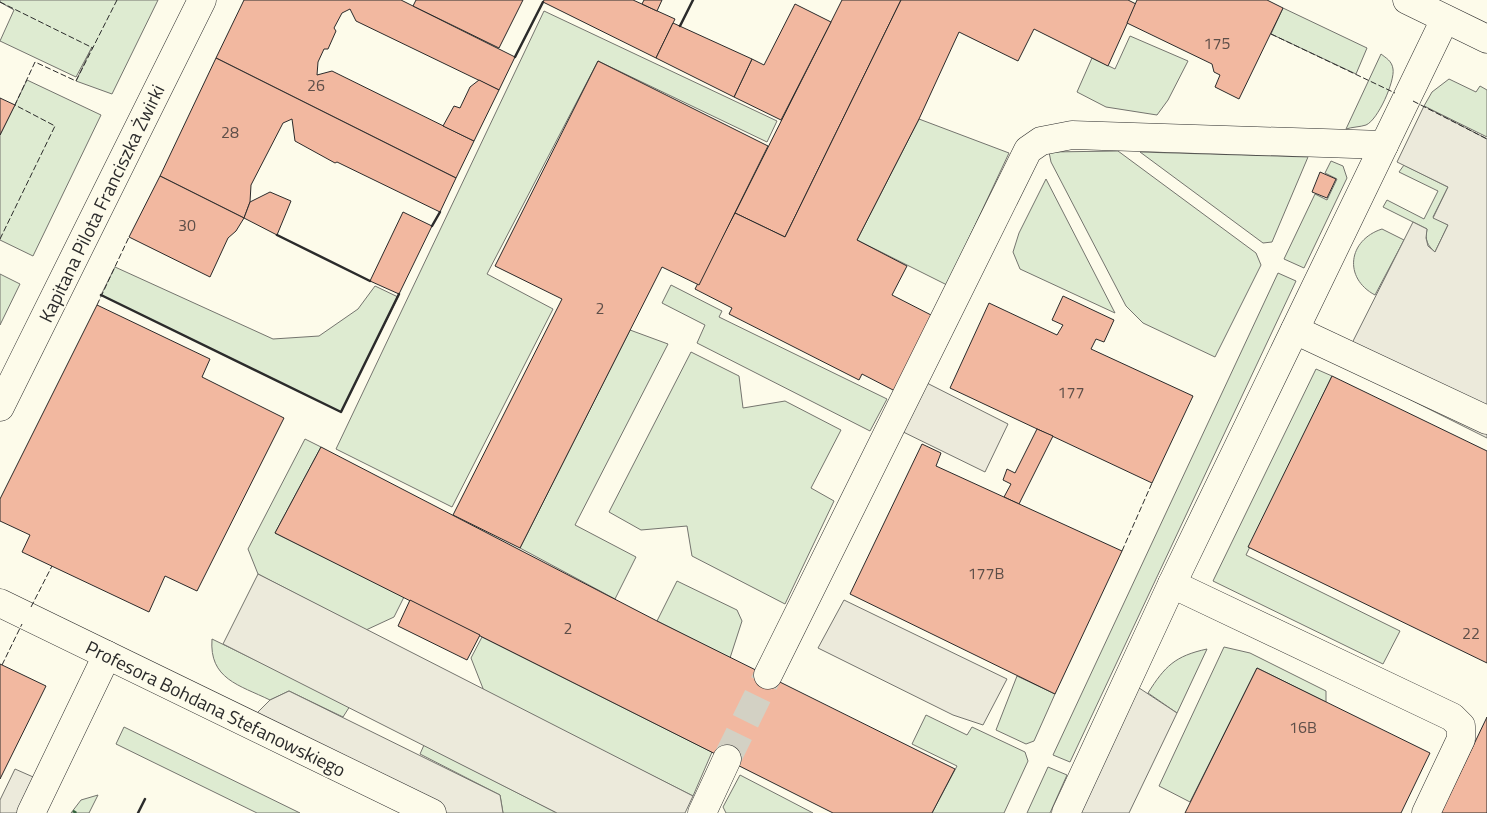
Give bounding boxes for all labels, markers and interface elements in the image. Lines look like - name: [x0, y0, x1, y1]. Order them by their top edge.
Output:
- house number: 175: [1204, 31, 1230, 55]
- house number: 26: [307, 73, 325, 97]
- street label: Kapitana Pilota Franciszka Żwirki: [31, 79, 171, 327]
- house number: 28: [221, 120, 239, 144]
- house number: 30: [178, 213, 196, 237]
- house number: 2: [596, 296, 604, 320]
- house number: 177: [1058, 380, 1084, 404]
- house number: 177B: [968, 561, 1005, 585]
- house number: 2: [564, 616, 572, 640]
- house number: 22: [1462, 621, 1480, 645]
- street label: Profesora Bohdana Stefanowskiego: [81, 632, 351, 784]
- house number: 16B: [1289, 715, 1317, 739]

